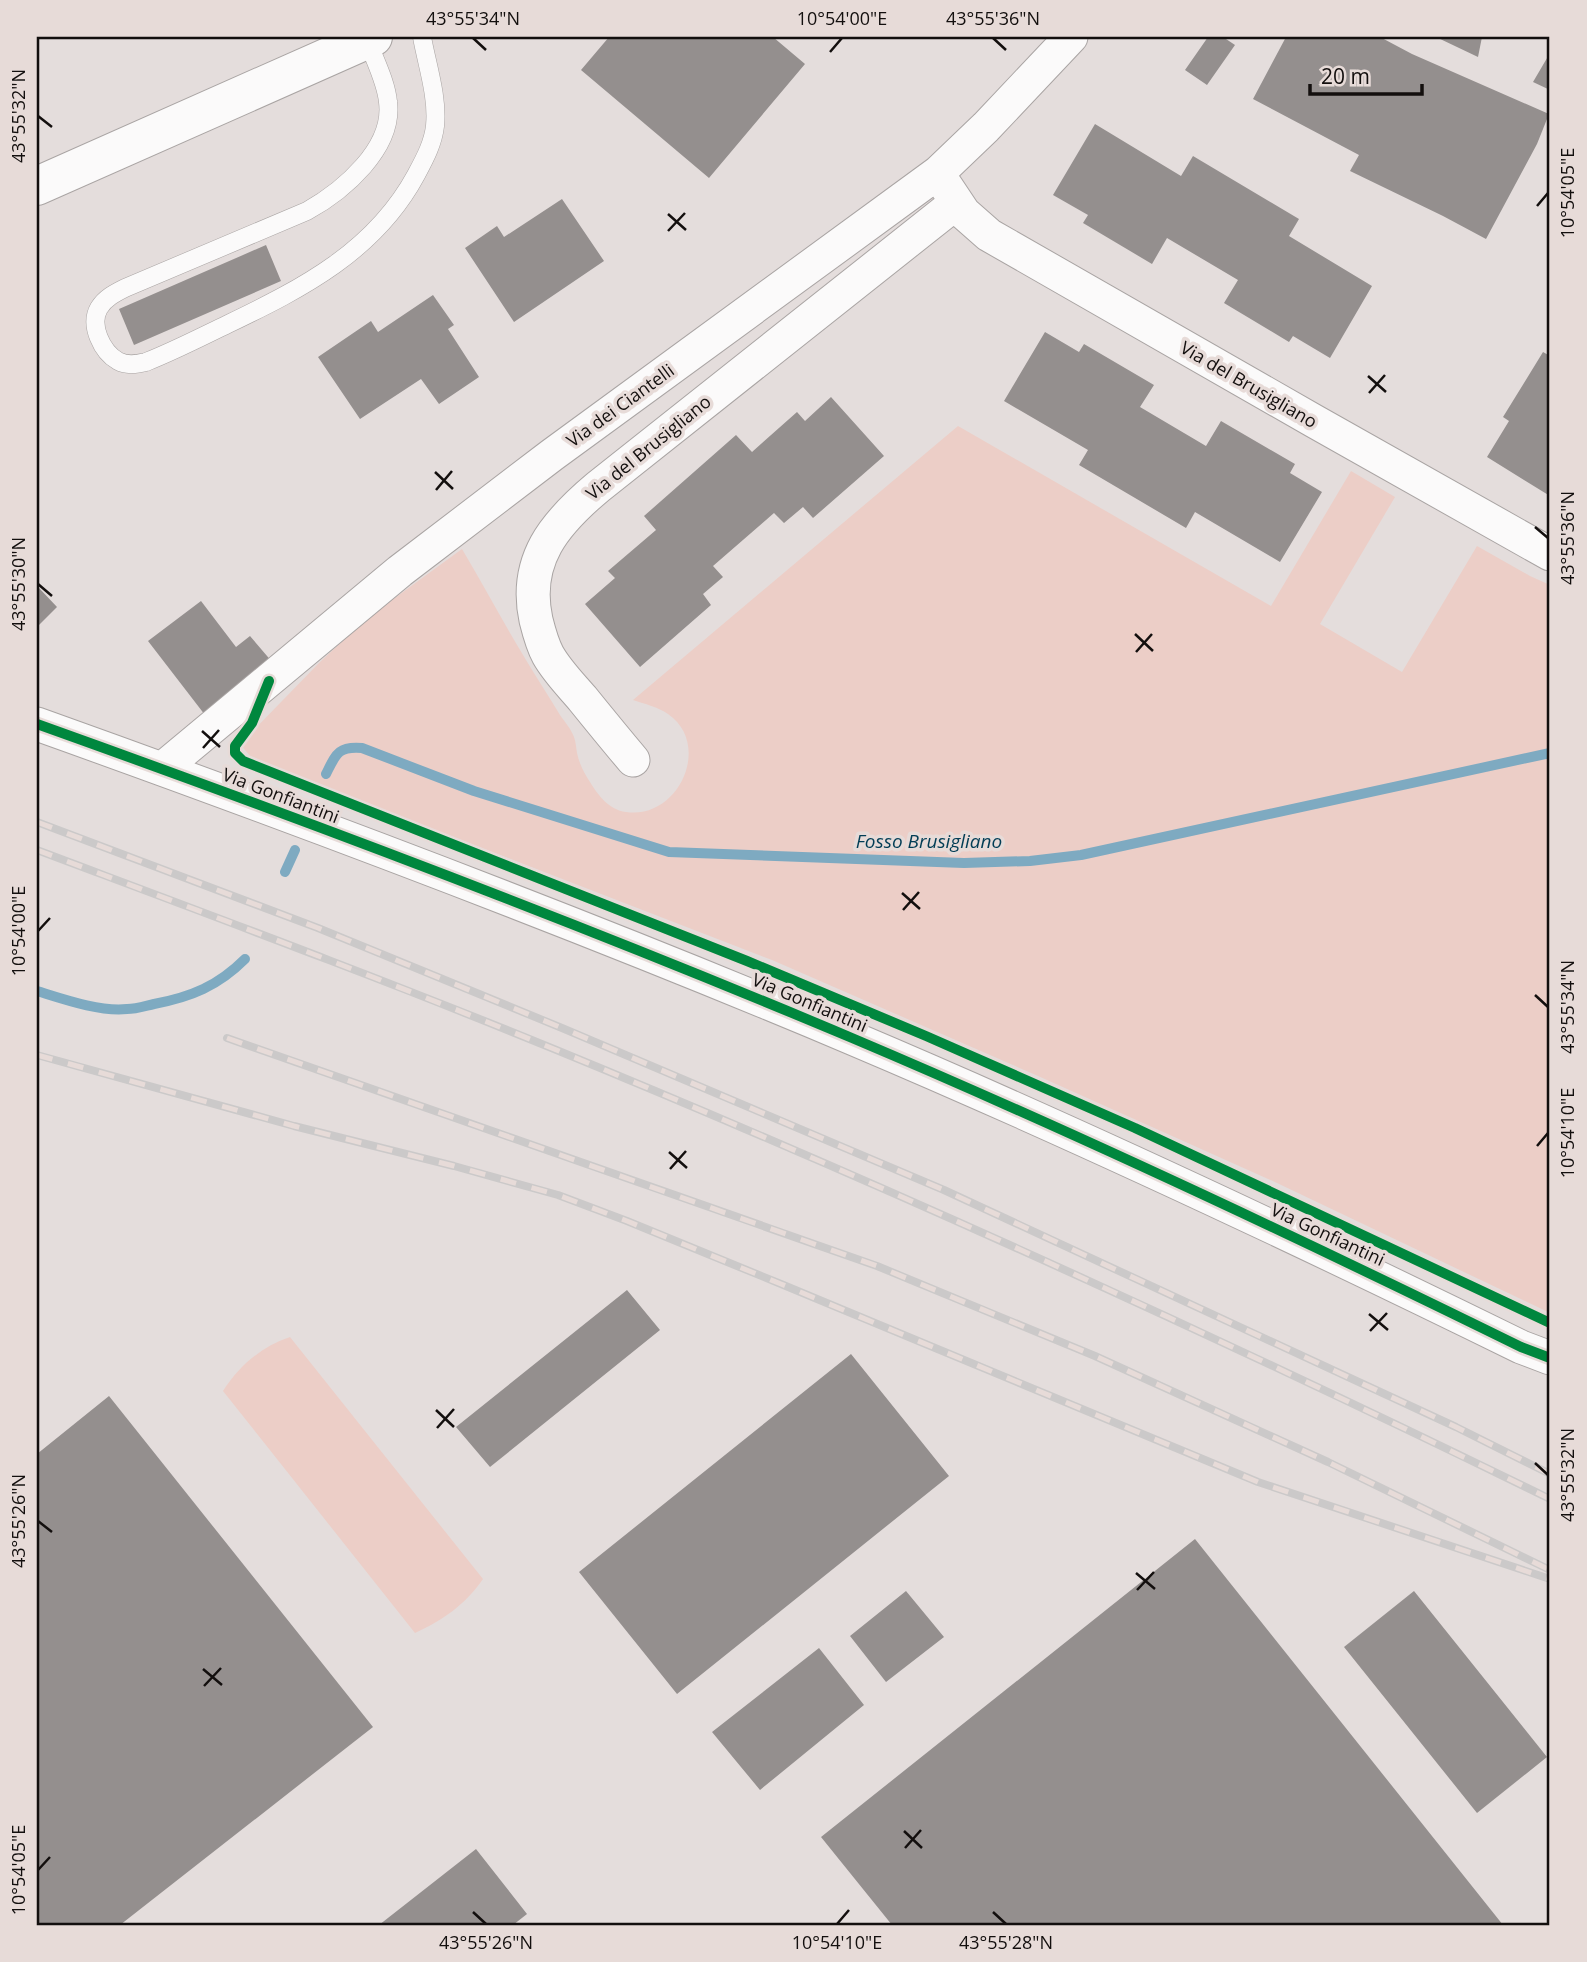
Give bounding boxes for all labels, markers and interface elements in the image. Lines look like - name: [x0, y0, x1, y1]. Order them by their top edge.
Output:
- text: 43°55'34"N: [426, 6, 520, 30]
- text: 10°54'00"E: [797, 6, 887, 30]
- text: 43°55'36"N: [946, 6, 1040, 30]
- scale bar: [1310, 52, 1422, 96]
- text: 20 m: [1321, 62, 1370, 90]
- text: 43°55'32"N: [6, 69, 30, 163]
- text: 10°54'05"E: [1555, 148, 1579, 238]
- street label: Via del Brusigliano: [1176, 335, 1322, 433]
- street label: Via dei Ciantelli: [561, 358, 679, 452]
- street label: Via del Brusigliano: [581, 389, 715, 505]
- text: 43°55'36"N: [1555, 491, 1579, 585]
- text: 43°55'30"N: [6, 537, 30, 631]
- street label: Via Gonfiantini: [219, 762, 343, 828]
- water label: Fosso Brusigliano: [856, 828, 1002, 854]
- text: 10°54'00"E: [6, 886, 30, 976]
- text: 43°55'34"N: [1555, 960, 1579, 1054]
- street label: Via Gonfiantini: [749, 967, 871, 1037]
- text: 10°54'10"E: [1555, 1088, 1579, 1178]
- street label: Via Gonfiantini: [1267, 1197, 1389, 1271]
- text: 43°55'32"N: [1555, 1428, 1579, 1522]
- text: 43°55'26"N: [6, 1474, 30, 1568]
- text: 10°54'05"E: [6, 1825, 30, 1915]
- text: 43°55'26"N: [439, 1930, 533, 1954]
- text: 10°54'10"E: [792, 1930, 882, 1954]
- text: 43°55'28"N: [959, 1930, 1053, 1954]

